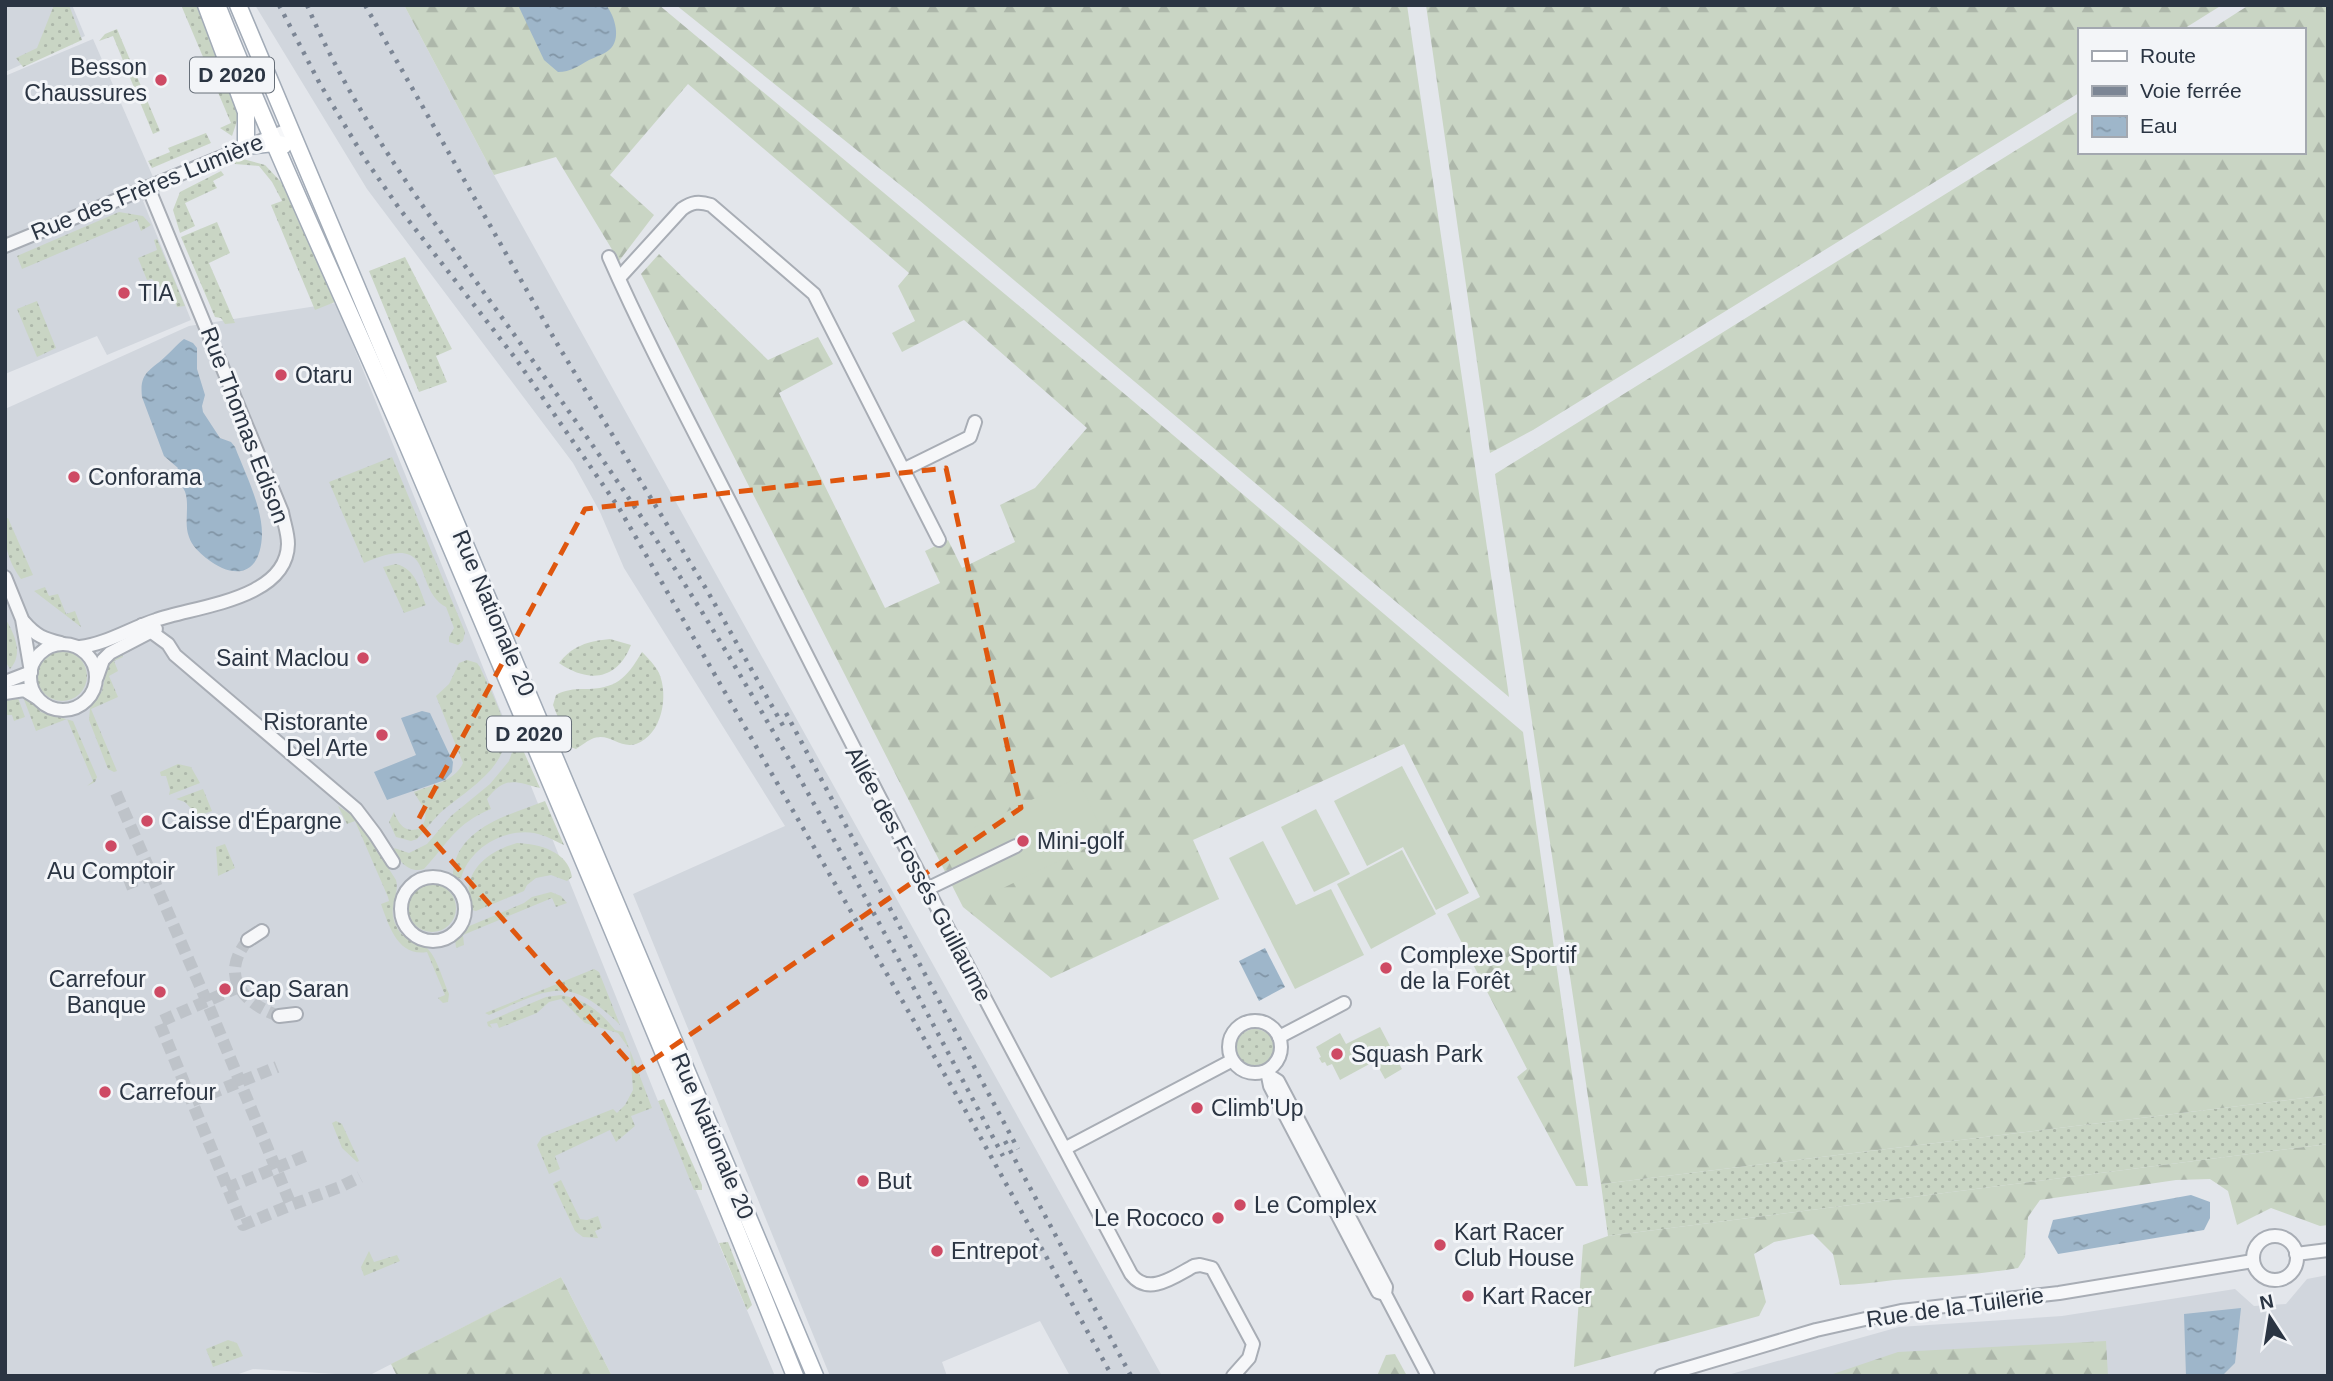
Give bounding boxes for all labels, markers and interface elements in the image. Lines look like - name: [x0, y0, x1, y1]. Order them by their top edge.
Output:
- legend: [2078, 28, 2305, 154]
- text: Route: [2140, 44, 2196, 67]
- place label: Besson Chaussures: [24, 54, 147, 106]
- road number: D 2020: [190, 57, 274, 92]
- marker: Besson Chaussures: [153, 72, 169, 88]
- text: Voie ferrée: [2140, 79, 2242, 102]
- text: Eau: [2140, 114, 2177, 137]
- street label: Rue des Frères Lumière: [27, 128, 267, 246]
- place label: TIA: [138, 280, 174, 306]
- marker: TIA: [116, 285, 132, 301]
- street label: Rue Thomas Edison: [196, 323, 294, 527]
- place label: Otaru: [295, 362, 353, 388]
- marker: Otaru: [273, 367, 289, 383]
- place label: Conforama: [88, 464, 202, 490]
- marker: Conforama: [66, 469, 82, 485]
- street label: Rue Nationale 20: [447, 526, 541, 700]
- place label: Saint Maclou: [216, 645, 349, 671]
- marker: Saint Maclou: [355, 650, 371, 666]
- place label: Ristorante Del Arte: [263, 709, 368, 761]
- road number: D 2020: [487, 716, 571, 752]
- marker: Ristorante Del Arte: [374, 727, 390, 743]
- street label: Allée des Fossés Guillaume: [841, 742, 997, 1006]
- place label: Caisse d'Épargne: [161, 808, 342, 834]
- marker: Caisse d'Épargne: [139, 813, 155, 829]
- place label: Mini-golf: [1037, 828, 1125, 854]
- marker: Mini-golf: [1015, 833, 1031, 849]
- marker: Au Comptoir: [103, 838, 119, 854]
- place label: Au Comptoir: [47, 858, 175, 884]
- place label: Complexe Sportif de la Forêt: [1400, 942, 1577, 994]
- marker: Complexe Sportif de la Forêt: [1378, 960, 1394, 976]
- place label: Carrefour Banque: [49, 966, 146, 1018]
- place label: Cap Saran: [239, 976, 349, 1002]
- marker: Cap Saran: [217, 981, 233, 997]
- marker: Carrefour Banque: [152, 984, 168, 1000]
- place label: Squash Park: [1351, 1041, 1483, 1067]
- marker: Squash Park: [1329, 1046, 1345, 1062]
- street label: Rue Nationale 20: [666, 1049, 760, 1223]
- place label: Carrefour: [119, 1079, 216, 1105]
- marker: Carrefour: [97, 1084, 113, 1100]
- place label: Climb'Up: [1211, 1095, 1304, 1121]
- marker: Climb'Up: [1189, 1100, 1205, 1116]
- place label: But: [877, 1168, 912, 1194]
- marker: But: [855, 1173, 871, 1189]
- place label: Le Complex: [1254, 1192, 1377, 1218]
- marker: Le Complex: [1232, 1197, 1248, 1213]
- place label: Le Rococo: [1094, 1205, 1204, 1231]
- marker: Le Rococo: [1210, 1210, 1226, 1226]
- place label: Kart Racer Club House: [1454, 1219, 1574, 1271]
- marker: Kart Racer Club House: [1432, 1237, 1448, 1253]
- place label: Entrepot: [951, 1238, 1039, 1264]
- marker: Entrepot: [929, 1243, 945, 1259]
- street label: Rue de la Tuilerie: [1865, 1282, 2045, 1332]
- place label: Kart Racer: [1482, 1283, 1592, 1309]
- north arrow: [2235, 1283, 2305, 1353]
- marker: Kart Racer: [1460, 1288, 1476, 1304]
- text: N: [2258, 1290, 2275, 1314]

